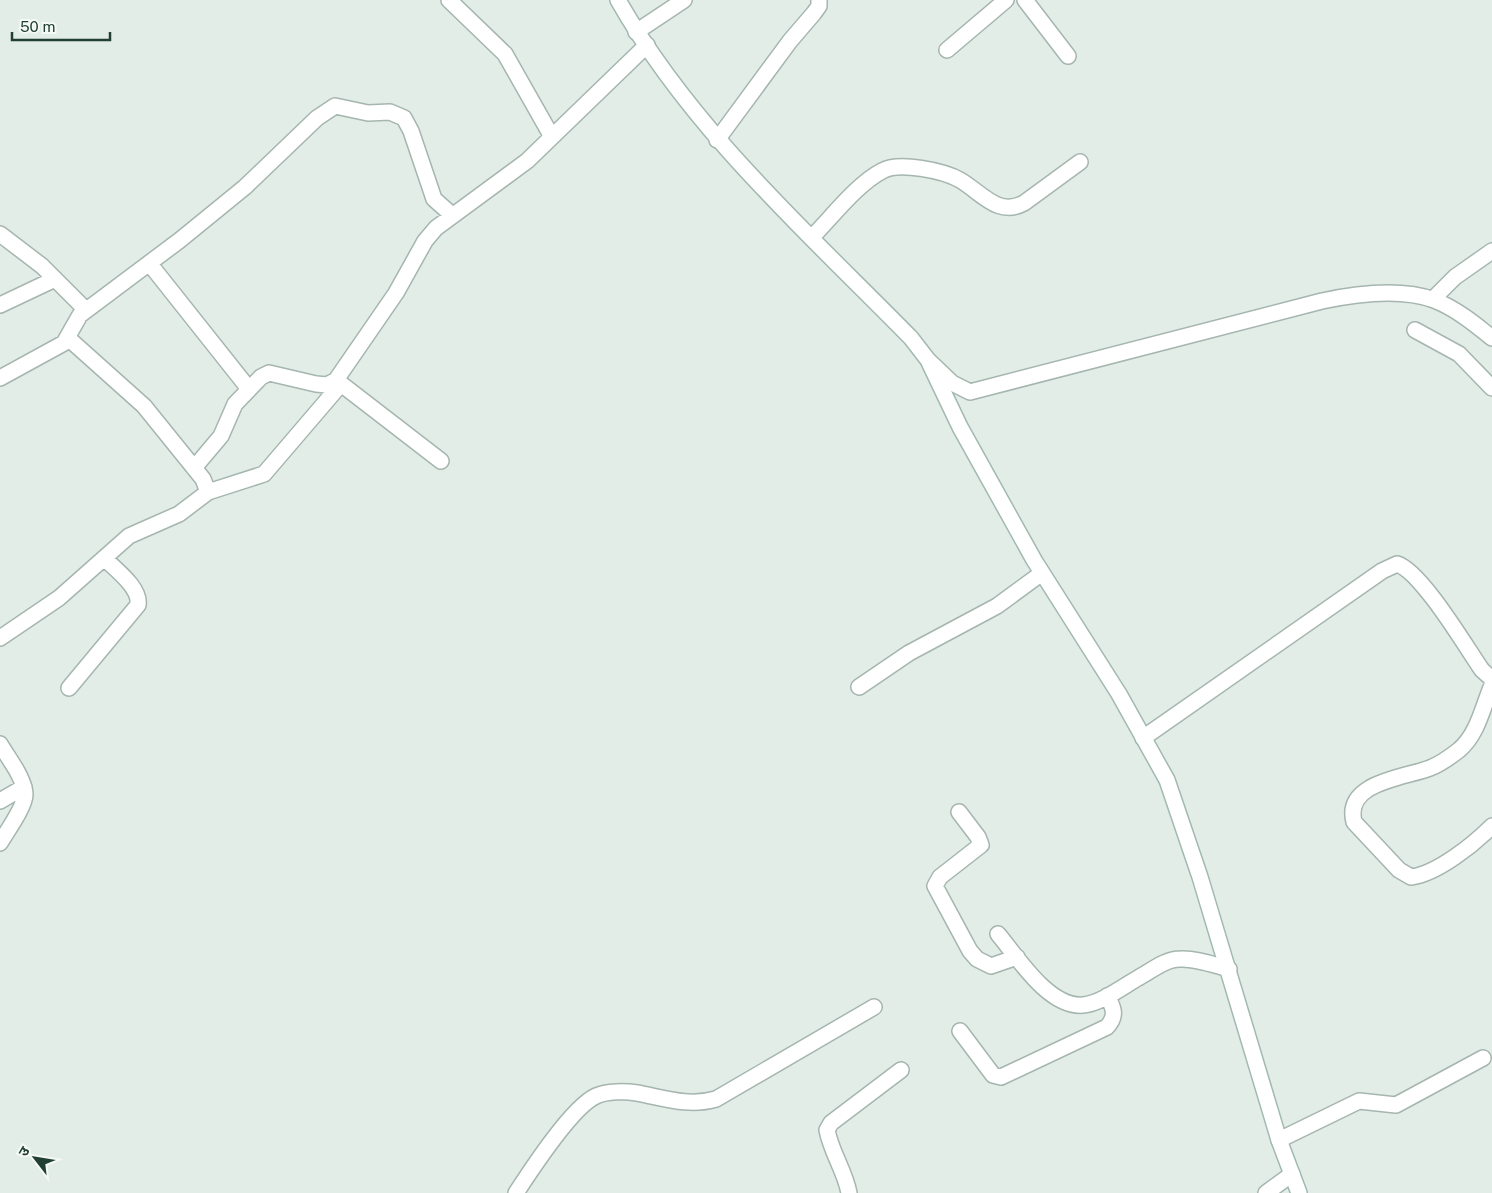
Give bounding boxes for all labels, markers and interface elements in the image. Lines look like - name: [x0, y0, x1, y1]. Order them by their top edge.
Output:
- scale bar: [12, 10, 110, 42]
- text: 50 m: [20, 18, 55, 35]
- north arrow: [10, 1133, 60, 1183]
- text: उ: [15, 1143, 33, 1159]

